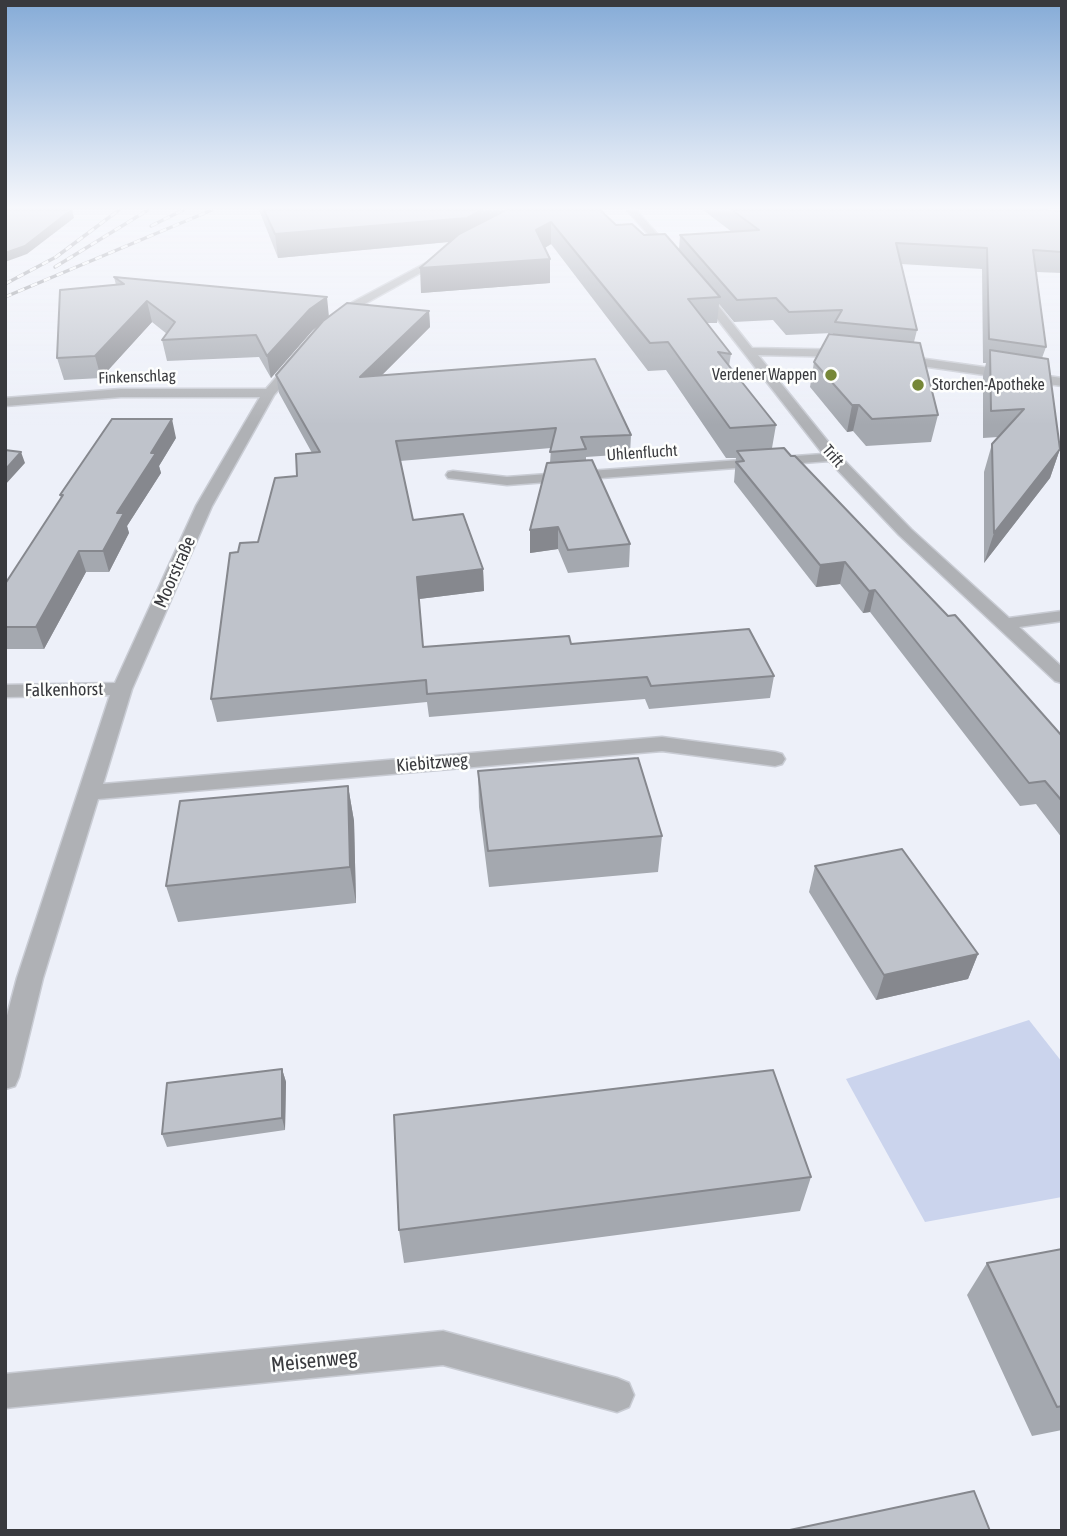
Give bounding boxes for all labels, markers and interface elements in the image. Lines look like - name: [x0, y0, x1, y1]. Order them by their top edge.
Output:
- place label: Verdener Wappen: [712, 365, 817, 385]
- street label: Finkenschlag: [98, 366, 176, 388]
- marker: Verdener Wappen: [823, 367, 839, 383]
- place label: Storchen-Apotheke: [932, 375, 1045, 395]
- marker: Storchen-Apotheke: [910, 377, 926, 393]
- street label: Uhlenflucht: [606, 441, 678, 465]
- street label: Trift: [818, 441, 848, 471]
- street label: Moorstraße: [150, 533, 200, 611]
- street label: Falkenhorst: [25, 679, 103, 701]
- street label: Kiebitzweg: [395, 749, 469, 777]
- street label: Meisenweg: [270, 1344, 358, 1378]

